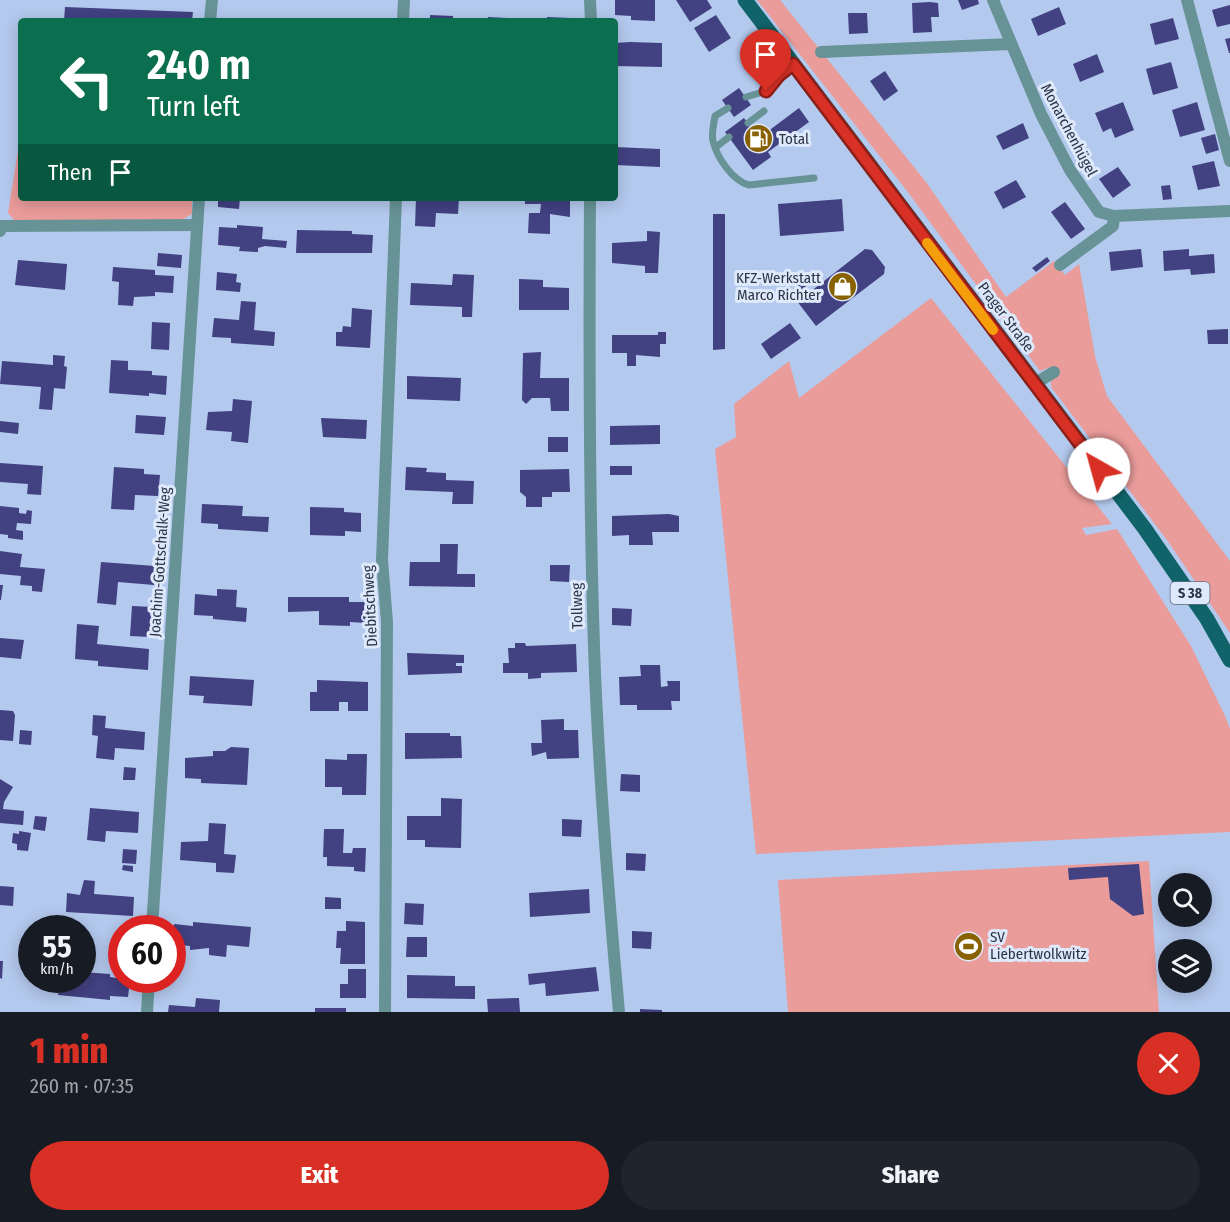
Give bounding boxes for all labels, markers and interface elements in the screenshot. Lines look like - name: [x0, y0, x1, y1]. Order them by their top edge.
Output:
- pin: [740, 29, 791, 91]
- icon: arrive: [749, 38, 782, 71]
- text: 240 m: [147, 40, 251, 90]
- icon: left: [48, 42, 126, 120]
- street label: Monarchenhügel: [1037, 81, 1101, 179]
- text: Turn left: [147, 91, 240, 123]
- fuel station icon: Total: [742, 123, 774, 155]
- place label: Total: [779, 130, 809, 148]
- icon: arrive: [104, 156, 137, 189]
- text: Then: [48, 159, 92, 186]
- place label: KFZ-Werkstatt Marco Richter: [736, 269, 822, 304]
- shop icon: KFZ-Werkstatt Marco Richter: [826, 271, 858, 303]
- street label: Prager Straße: [974, 279, 1038, 355]
- position arrow: [1067, 437, 1131, 501]
- street label: Joachim-Gottschalk-Weg: [146, 487, 174, 637]
- street label: Diebitschweg: [359, 565, 381, 647]
- road number: S 38: [1170, 582, 1210, 604]
- street label: Tollweg: [568, 583, 586, 629]
- map controls: [1158, 873, 1212, 993]
- button: search: [1158, 873, 1212, 927]
- speed limit sign: 60: [108, 915, 186, 993]
- place label: SV Liebertwolkwitz: [990, 928, 1087, 963]
- text: 55: [42, 929, 72, 965]
- sports icon: SV Liebertwolkwitz: [953, 930, 985, 962]
- button: layers: [1158, 939, 1212, 993]
- text: km/h: [40, 960, 74, 978]
- text: 1 min: [30, 1029, 108, 1073]
- button: close: [1137, 1032, 1200, 1095]
- text: 260 m · 07:35: [30, 1074, 134, 1098]
- button: Exit: [30, 1141, 609, 1210]
- button: Share: [621, 1141, 1200, 1210]

